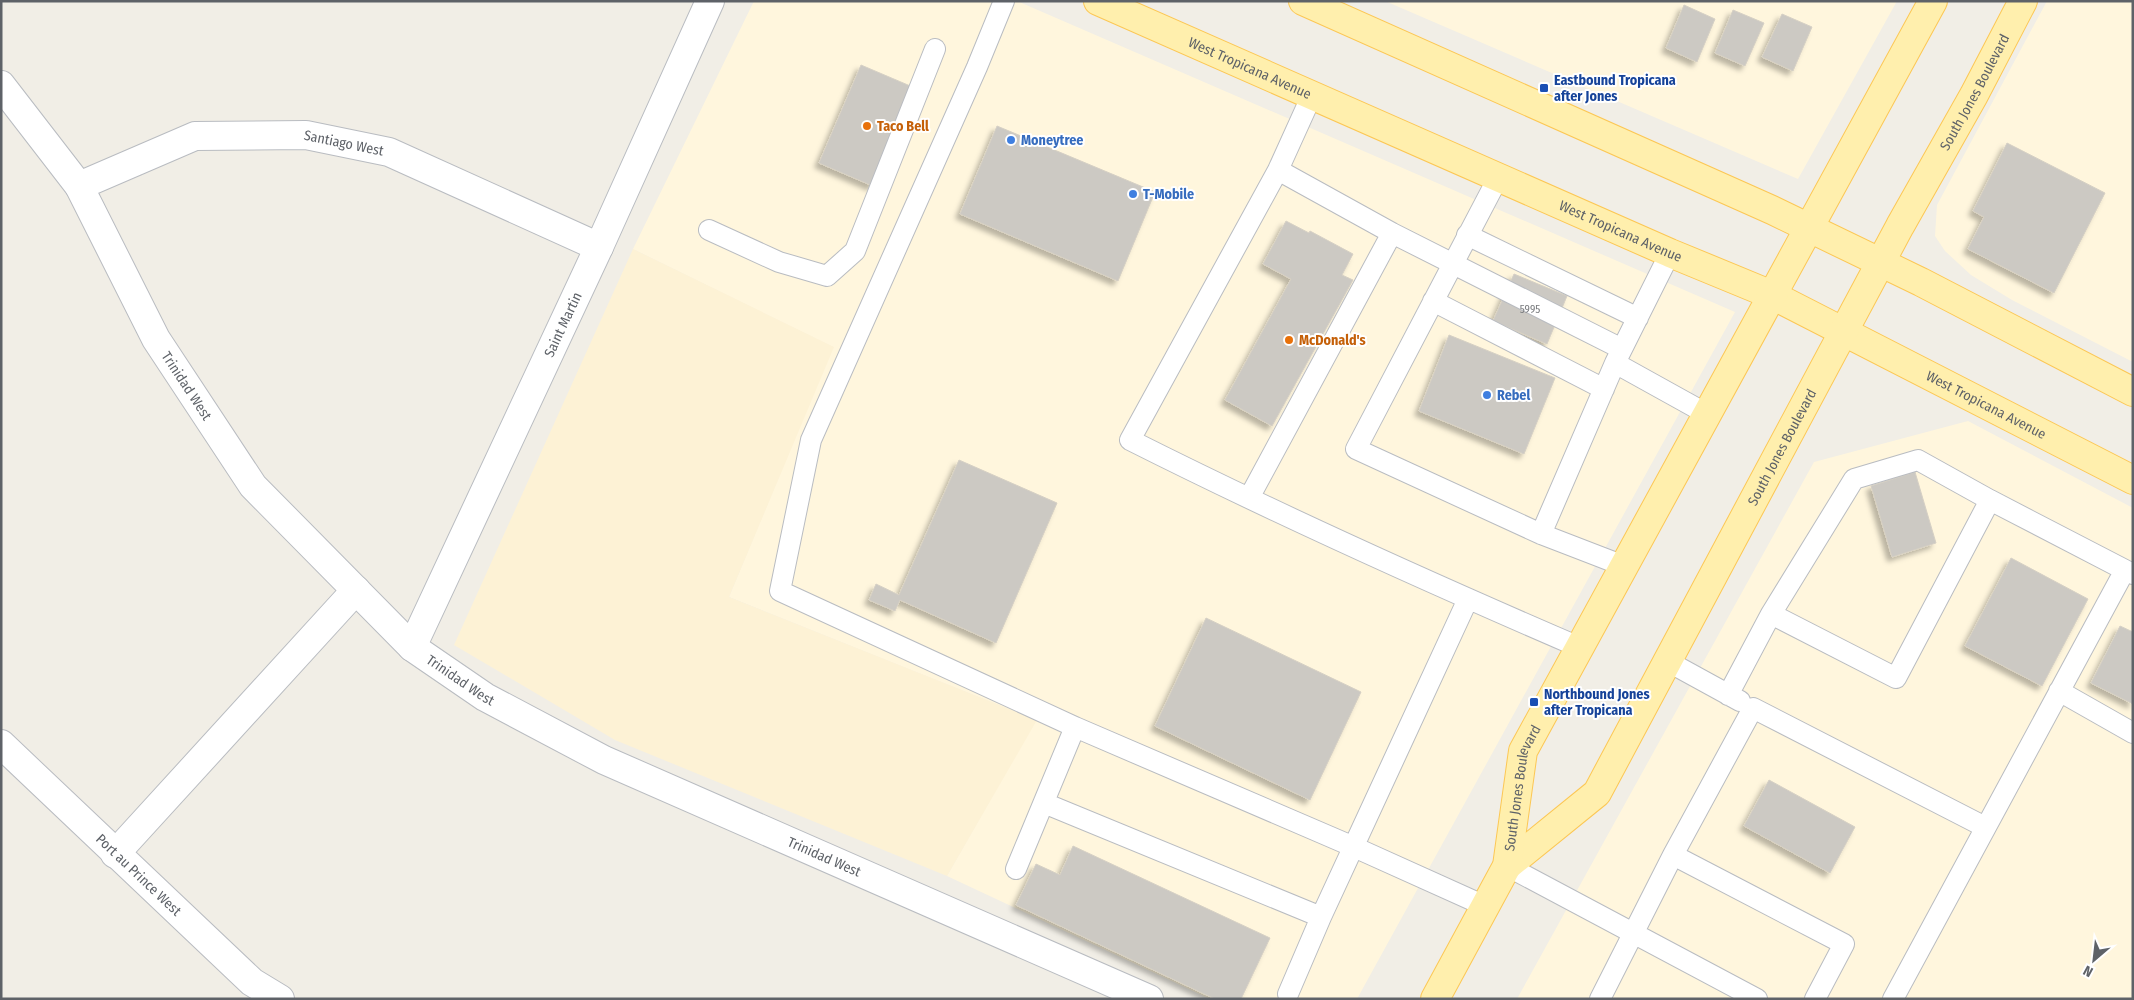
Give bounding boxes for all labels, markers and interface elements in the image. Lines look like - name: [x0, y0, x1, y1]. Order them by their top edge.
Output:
- street label: South Jones Boulevard: [1937, 31, 2013, 153]
- street label: West Tropicana Avenue: [1186, 34, 1314, 103]
- place label: Eastbound Tropicana after Jones: [1554, 72, 1676, 105]
- marker: Eastbound Tropicana after Jones: [1538, 82, 1550, 94]
- place label: Taco Bell: [877, 118, 929, 135]
- marker: Taco Bell: [861, 120, 873, 132]
- street label: Santiago West: [302, 127, 386, 160]
- place label: Moneytree: [1021, 132, 1083, 149]
- marker: Moneytree: [1005, 134, 1017, 146]
- place label: T-Mobile: [1143, 186, 1194, 203]
- marker: T-Mobile: [1127, 188, 1139, 200]
- street label: West Tropicana Avenue: [1556, 197, 1684, 266]
- street label: Saint Martin: [541, 289, 586, 360]
- house number: 5995: [1520, 303, 1540, 316]
- place label: McDonald's: [1299, 332, 1366, 349]
- marker: McDonald's: [1283, 334, 1295, 346]
- street label: Trinidad West: [158, 349, 215, 424]
- street label: West Tropicana Avenue: [1923, 367, 2049, 443]
- street label: South Jones Boulevard: [1744, 386, 1820, 509]
- place label: Rebel: [1497, 387, 1530, 404]
- marker: Rebel: [1481, 389, 1493, 401]
- street label: Trinidad West: [423, 651, 497, 710]
- place label: Northbound Jones after Tropicana: [1544, 686, 1650, 719]
- marker: Northbound Jones after Tropicana: [1528, 696, 1540, 708]
- street label: South Jones Boulevard: [1501, 722, 1545, 852]
- street label: Port au Prince West: [92, 831, 185, 920]
- street label: Trinidad West: [785, 834, 864, 881]
- north arrow: [2069, 935, 2119, 985]
- text: N: [2080, 962, 2096, 981]

